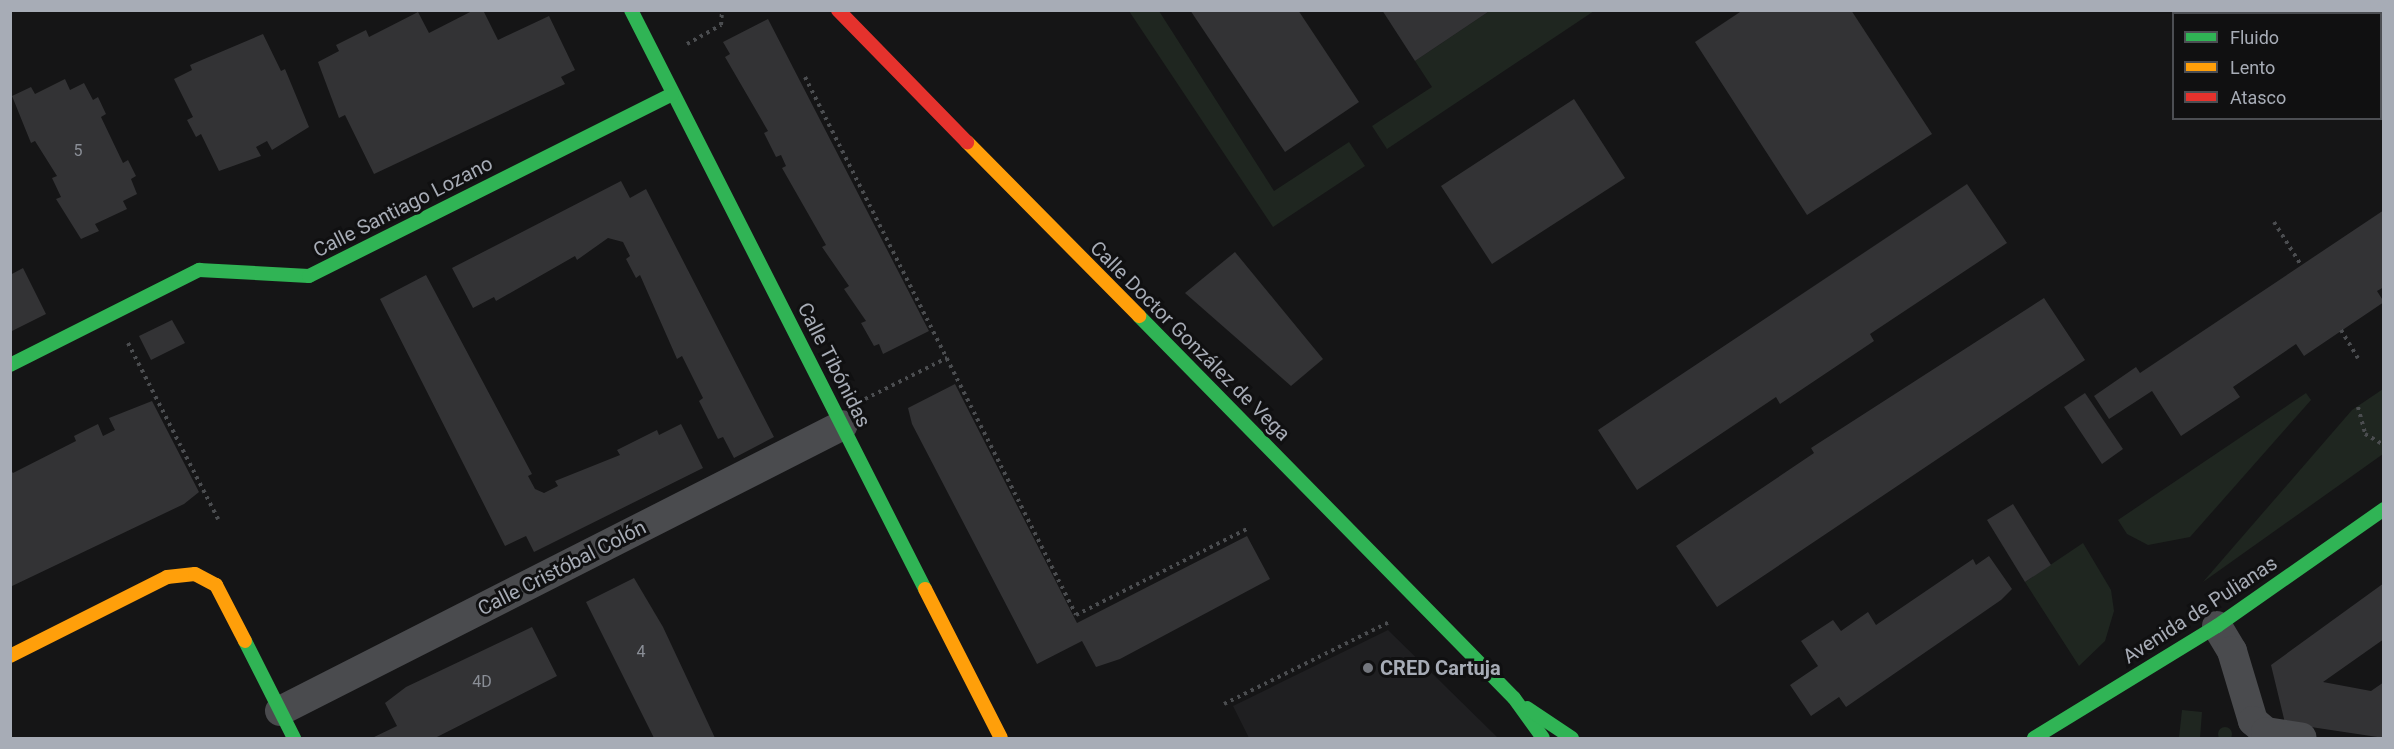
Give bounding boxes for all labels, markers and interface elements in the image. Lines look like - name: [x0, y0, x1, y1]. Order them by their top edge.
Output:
- legend: [2172, 12, 2382, 120]
- text: Fluido: [2230, 27, 2279, 48]
- text: Lento: [2230, 57, 2275, 78]
- text: Atasco: [2230, 87, 2286, 108]
- house number: 5: [74, 141, 82, 161]
- street label: Calle Santiago Lozano: [309, 151, 497, 263]
- street label: Calle Doctor González de Vega: [1085, 236, 1295, 446]
- street label: Calle Tibónidas: [792, 299, 876, 431]
- street label: Calle Cristóbal Colón: [474, 515, 650, 621]
- street label: Avenida de Pulianas: [2118, 551, 2282, 669]
- house number: 4: [637, 642, 645, 662]
- place label: CRED Cartuja: [1380, 656, 1501, 680]
- marker: CRED Cartuja: [1361, 661, 1375, 675]
- house number: 4D: [472, 672, 492, 692]

